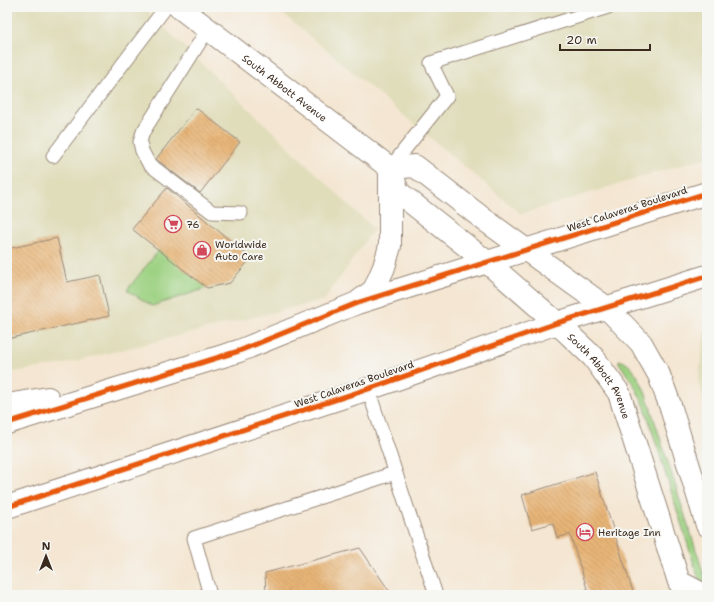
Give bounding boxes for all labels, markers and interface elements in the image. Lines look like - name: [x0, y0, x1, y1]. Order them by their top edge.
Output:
- scale bar: [560, 26, 650, 52]
- text: 20 m: [566, 32, 597, 48]
- street label: South Abbott Avenue: [240, 51, 330, 124]
- street label: West Calaveras Boulevard: [565, 183, 689, 235]
- supermarket icon: 76: [163, 214, 183, 234]
- place label: 76: [186, 218, 200, 231]
- place label: Worldwide Auto Care: [215, 238, 267, 263]
- shop icon: Worldwide Auto Care: [192, 240, 212, 260]
- street label: South Abbott Avenue: [565, 330, 633, 421]
- street label: West Calaveras Boulevard: [292, 357, 416, 411]
- hotel icon: Heritage Inn: [575, 522, 595, 542]
- place label: Heritage Inn: [598, 526, 661, 539]
- north arrow: [26, 536, 66, 576]
- text: N: [42, 539, 51, 554]

